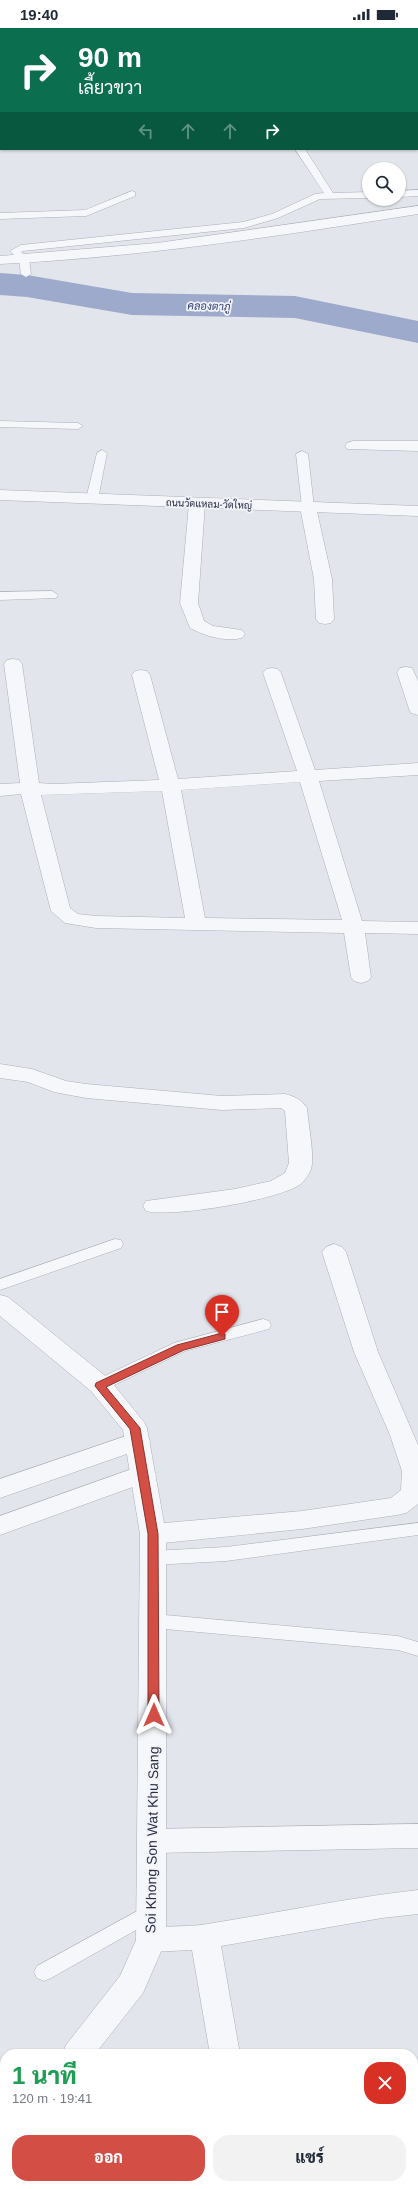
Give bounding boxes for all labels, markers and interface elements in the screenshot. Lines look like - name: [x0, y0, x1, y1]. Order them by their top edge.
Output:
- text: 19:40: [20, 6, 58, 23]
- text: 90 m: [78, 42, 142, 73]
- icon: right: [12, 44, 64, 96]
- text: เลี้ยวขวา: [78, 78, 142, 98]
- icon: left: [135, 120, 157, 142]
- icon: ahead: [177, 120, 199, 142]
- icon: ahead: [219, 120, 241, 142]
- icon: right: [261, 120, 283, 142]
- map controls: [362, 162, 406, 206]
- button: search: [362, 162, 406, 206]
- water label: คลองตาภู่: [187, 299, 232, 314]
- street label: ถนนวัดแหลม-วัดใหญ่: [166, 496, 252, 512]
- pin: [205, 1295, 239, 1336]
- icon: arrive: [211, 1301, 233, 1323]
- position arrow: [133, 1694, 175, 1736]
- street label: Soi Khong Son Wat Khu Sang: [142, 1746, 162, 1934]
- text: 1 นาที: [12, 2062, 77, 2089]
- button: close: [364, 2062, 406, 2104]
- text: 120 m · 19:41: [12, 2091, 92, 2106]
- button: ออก: [12, 2135, 205, 2181]
- button: แชร์: [213, 2135, 406, 2181]

